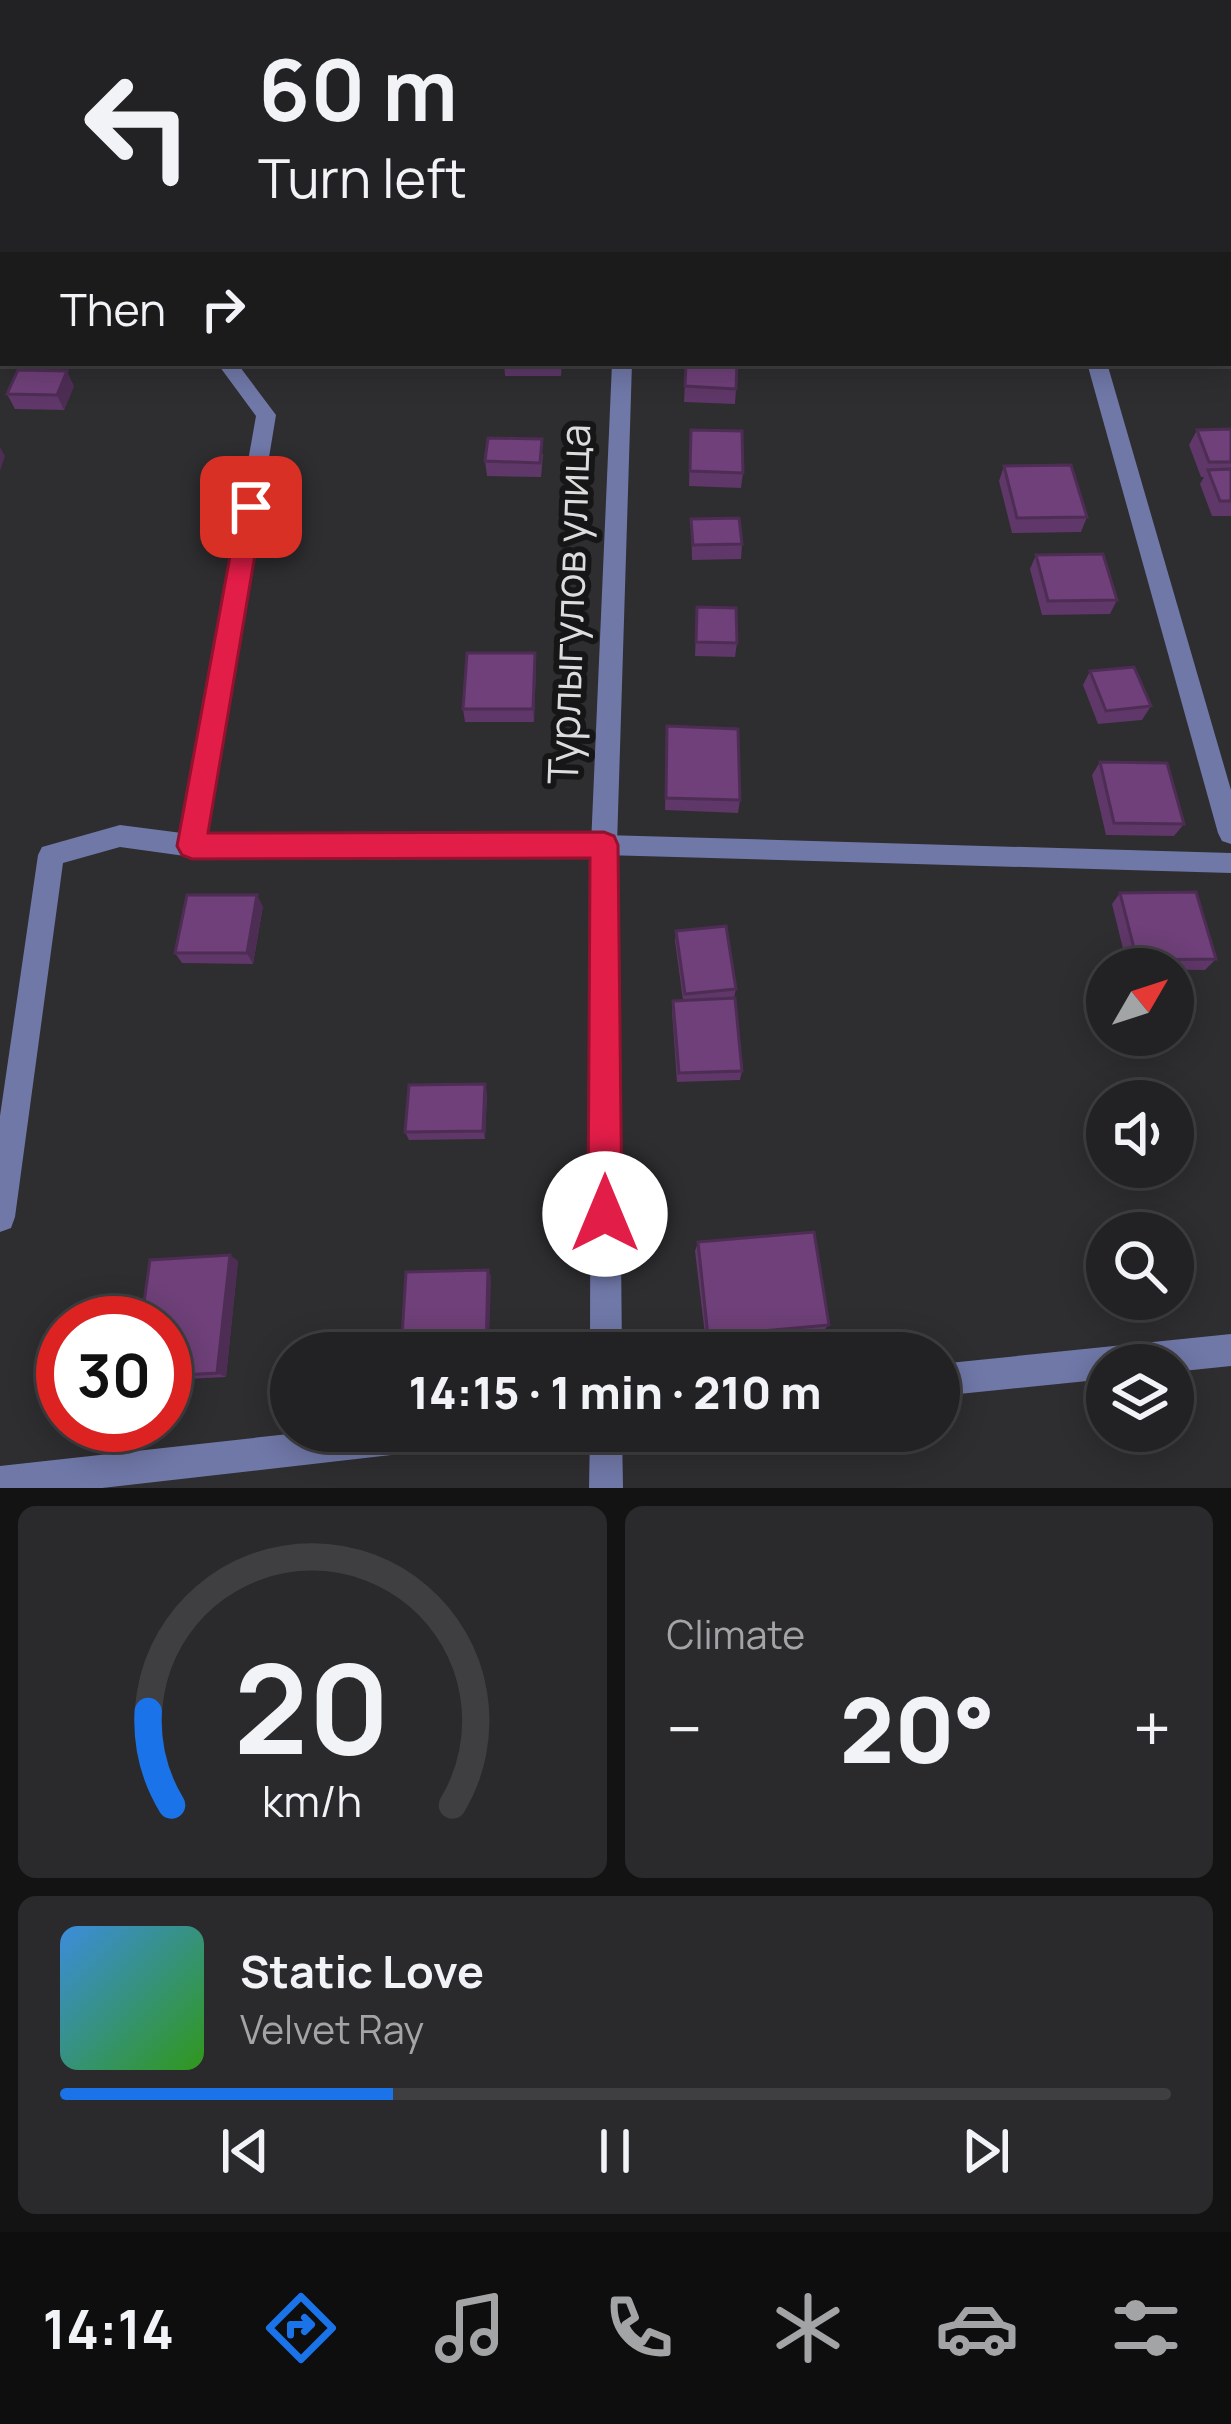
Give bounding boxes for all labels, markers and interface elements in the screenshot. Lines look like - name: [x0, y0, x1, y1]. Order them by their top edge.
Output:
- text: 60 m: [258, 31, 458, 146]
- icon: left: [60, 48, 216, 204]
- text: Turn left: [258, 140, 467, 214]
- icon: right: [190, 276, 256, 342]
- text: Then: [60, 278, 166, 340]
- street label: Турлыгулов улица: [533, 423, 603, 785]
- pin: [200, 456, 302, 558]
- icon: arrive: [218, 474, 284, 540]
- north arrow: [1086, 948, 1194, 1056]
- map controls: [1086, 948, 1194, 1452]
- button: sound: [1086, 1080, 1194, 1188]
- position arrow: [542, 1151, 668, 1277]
- button: search: [1086, 1212, 1194, 1320]
- speed limit sign: 30: [36, 1296, 192, 1452]
- button: layers: [1086, 1344, 1194, 1452]
- text: 14:15 · 1 min · 210 m: [408, 1361, 822, 1423]
- text: Climate: [667, 1607, 805, 1661]
- text: 20: [234, 1621, 390, 1791]
- text: 20°: [840, 1667, 995, 1790]
- text: −: [667, 1683, 702, 1773]
- text: +: [1133, 1683, 1171, 1773]
- text: km/h: [262, 1771, 362, 1830]
- text: Static Love: [240, 1940, 484, 2002]
- text: Velvet Ray: [240, 2002, 424, 2056]
- icon: previous: [212, 2118, 278, 2184]
- icon: pause: [582, 2118, 648, 2184]
- icon: next: [953, 2118, 1019, 2184]
- icon: directions: [259, 2286, 343, 2370]
- icon: music: [428, 2286, 512, 2370]
- icon: phone: [597, 2286, 681, 2370]
- icon: climate: [766, 2286, 850, 2370]
- icon: car: [935, 2286, 1019, 2370]
- icon: filters: [1104, 2286, 1188, 2370]
- text: 14:14: [43, 2291, 174, 2365]

